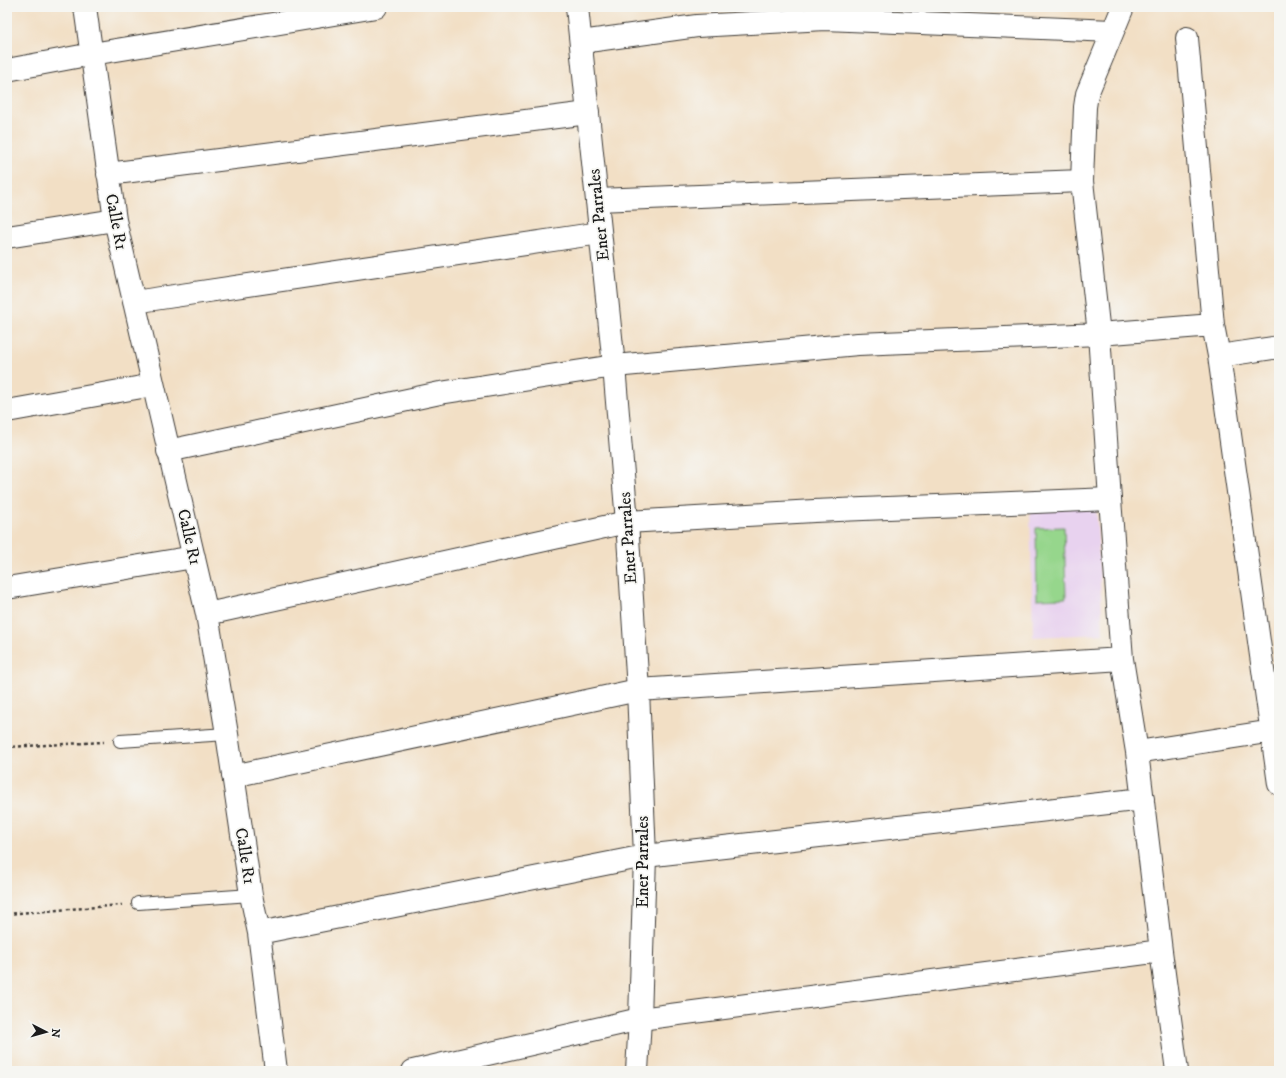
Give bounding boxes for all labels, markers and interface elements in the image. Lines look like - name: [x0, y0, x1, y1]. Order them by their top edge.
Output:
- street label: Ener Parrales: [583, 167, 615, 262]
- street label: Calle R1: [100, 192, 132, 252]
- street label: Ener Parrales: [614, 491, 642, 585]
- street label: Calle R1: [172, 507, 206, 567]
- street label: Ener Parrales: [632, 815, 654, 908]
- street label: Calle R1: [230, 826, 260, 886]
- north arrow: [26, 1012, 66, 1052]
- text: N: [48, 1028, 62, 1038]

